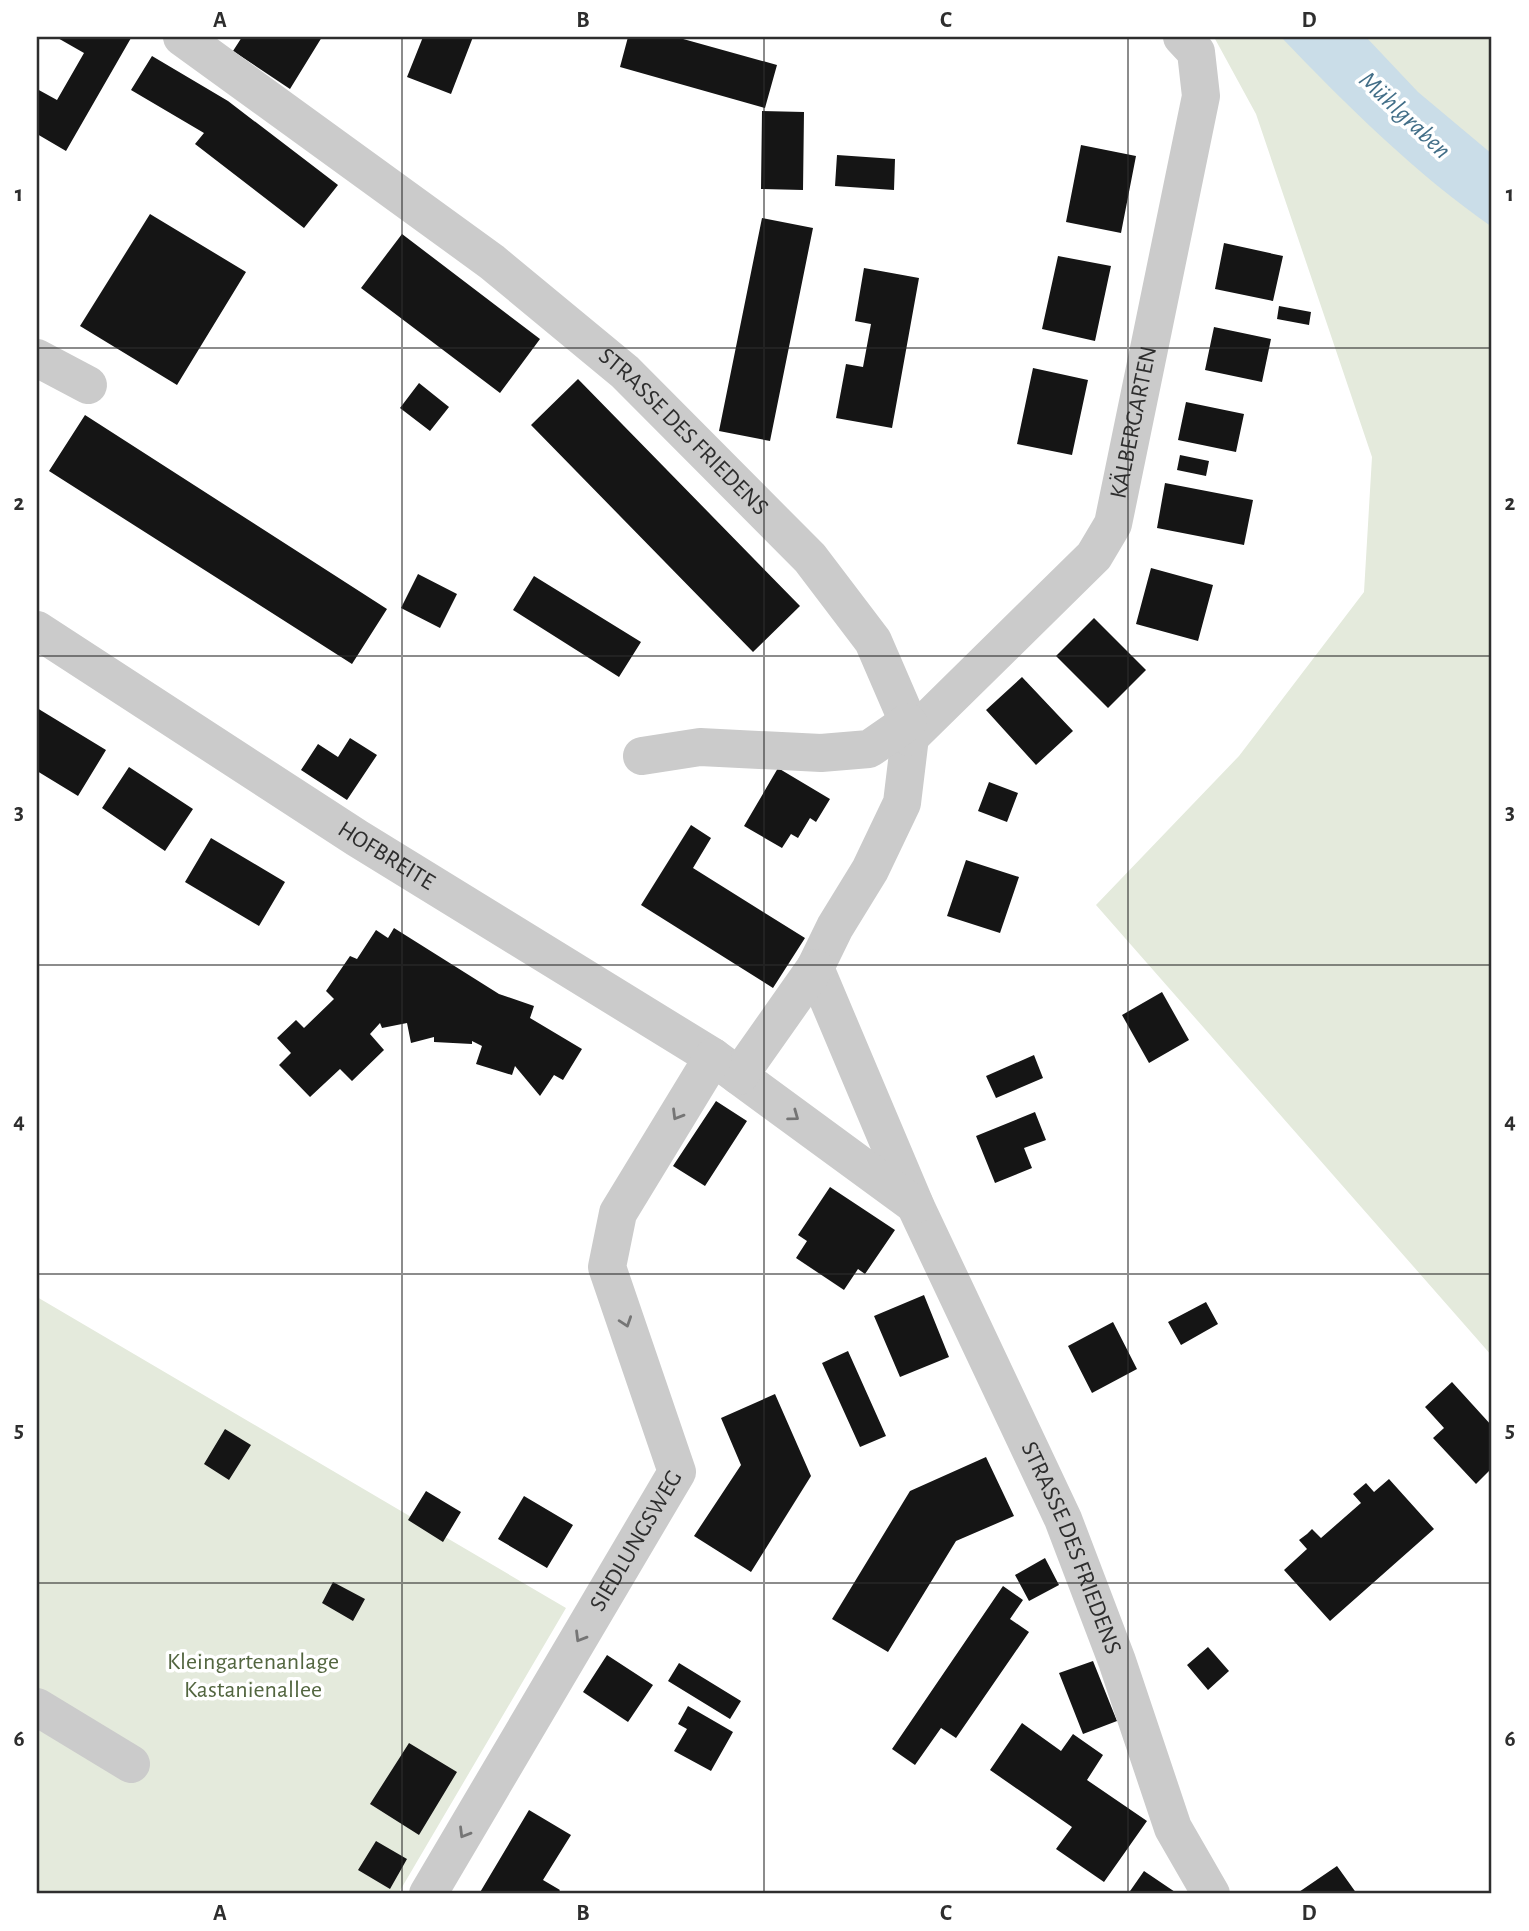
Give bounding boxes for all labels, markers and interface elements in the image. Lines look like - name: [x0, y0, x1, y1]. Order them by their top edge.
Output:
- text: A: [213, 9, 227, 32]
- text: B: [576, 9, 590, 32]
- text: C: [940, 9, 952, 32]
- text: D: [1301, 9, 1317, 32]
- water label: Mühlgraben: [1354, 66, 1456, 164]
- text: 1: [15, 183, 23, 206]
- text: 1: [1506, 183, 1514, 206]
- street label: STRASSE DES FRIEDENS: [594, 344, 772, 520]
- street label: KÄLBERGARTEN: [1107, 344, 1161, 501]
- text: 2: [14, 492, 25, 515]
- text: 2: [1505, 492, 1516, 515]
- text: 3: [14, 801, 24, 824]
- text: 3: [1505, 801, 1515, 824]
- street label: HOFBREITE: [334, 817, 439, 895]
- one-way arrow: [673, 1108, 686, 1121]
- one-way arrow: [786, 1108, 799, 1120]
- text: 4: [13, 1110, 25, 1133]
- text: 4: [1504, 1110, 1516, 1133]
- one-way arrow: [618, 1315, 632, 1327]
- text: 5: [14, 1419, 24, 1442]
- text: 5: [1505, 1419, 1515, 1442]
- street label: STRASSE DES FRIEDENS: [1016, 1438, 1125, 1657]
- street label: SIEDLUNGSWEG: [586, 1466, 687, 1615]
- one-way arrow: [575, 1629, 588, 1642]
- park label: Kleingartenanlage Kastanienallee: [167, 1650, 339, 1702]
- text: 6: [13, 1728, 25, 1751]
- text: 6: [1504, 1728, 1516, 1751]
- one-way arrow: [459, 1825, 472, 1838]
- text: A: [213, 1902, 227, 1925]
- text: B: [576, 1902, 590, 1925]
- text: C: [940, 1902, 952, 1925]
- text: D: [1301, 1902, 1317, 1925]

